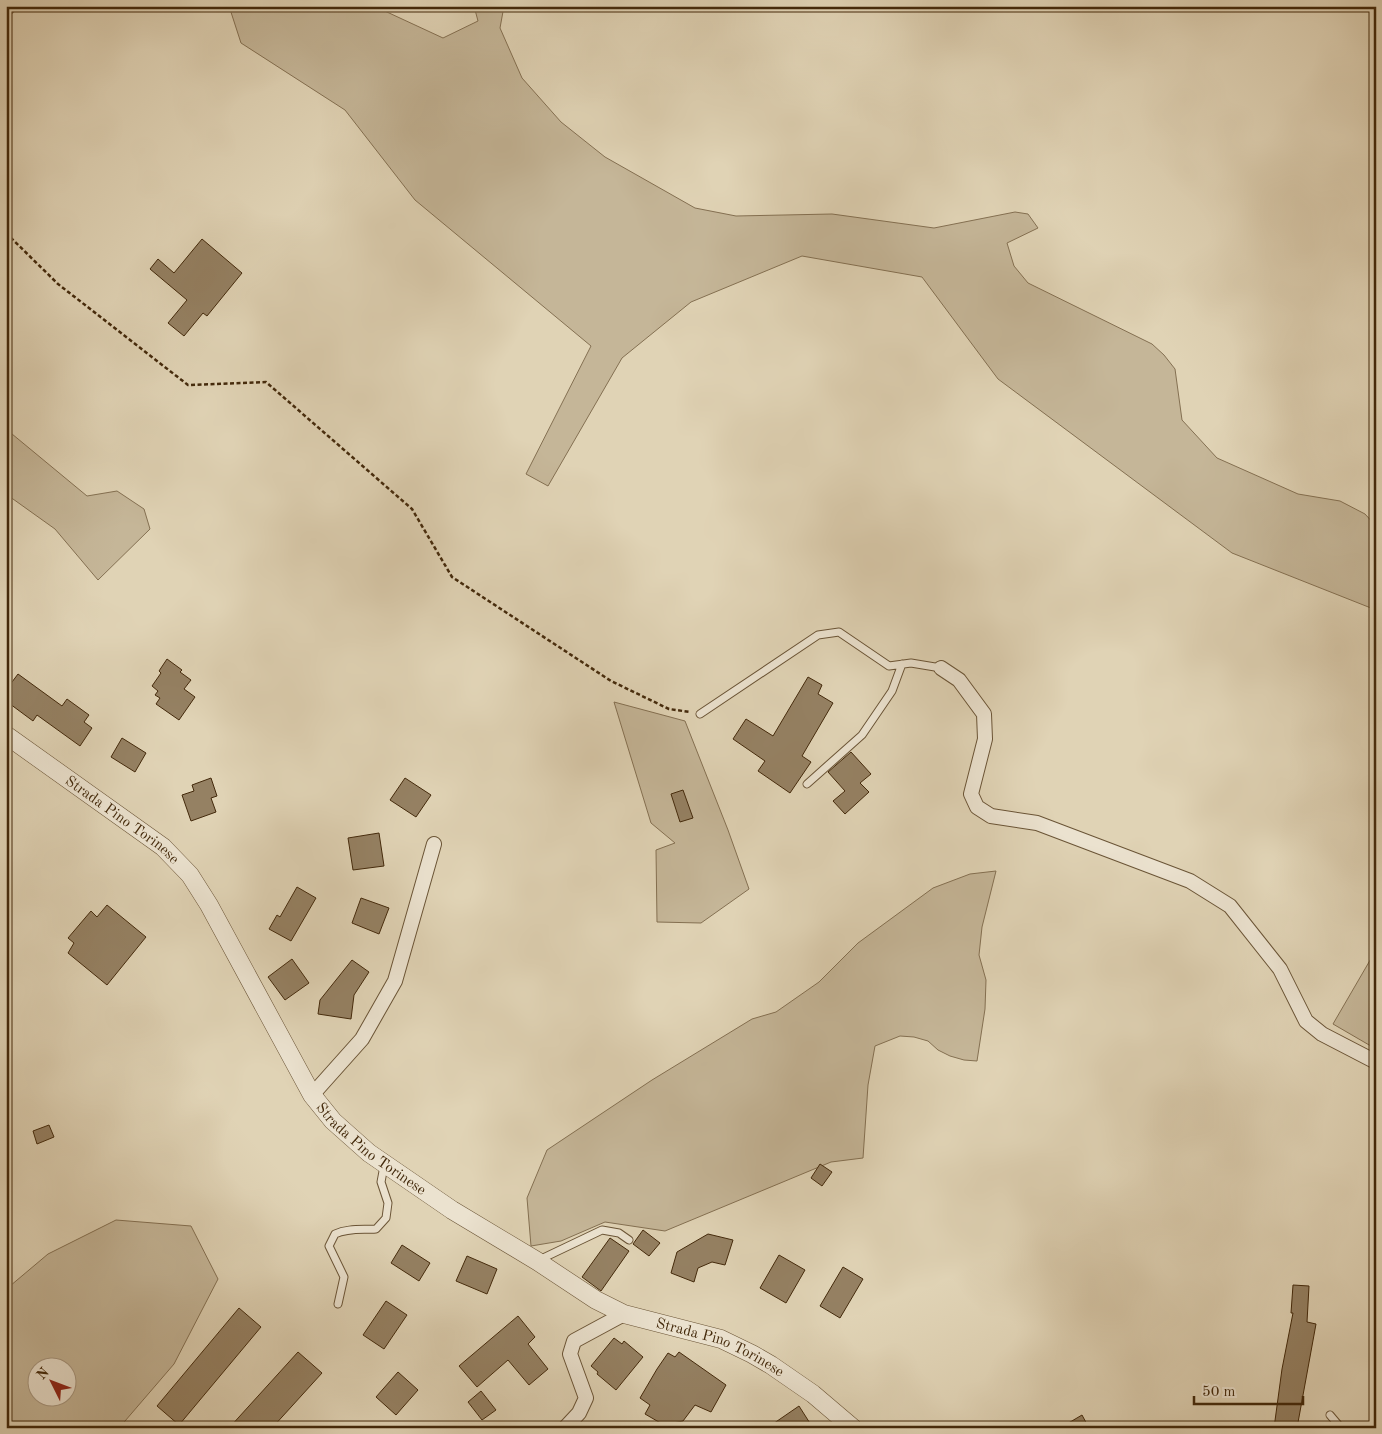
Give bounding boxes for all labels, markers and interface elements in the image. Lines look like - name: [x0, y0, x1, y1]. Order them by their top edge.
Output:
- street label: Strada Pino Torinese: [62, 774, 181, 868]
- street label: Strada Pino Torinese: [312, 1100, 428, 1199]
- street label: Strada Pino Torinese: [654, 1317, 786, 1381]
- north arrow: [28, 1356, 78, 1406]
- text: N: [34, 1365, 52, 1383]
- scale bar: [1194, 1374, 1303, 1406]
- text: 50 m: [1202, 1385, 1236, 1400]

